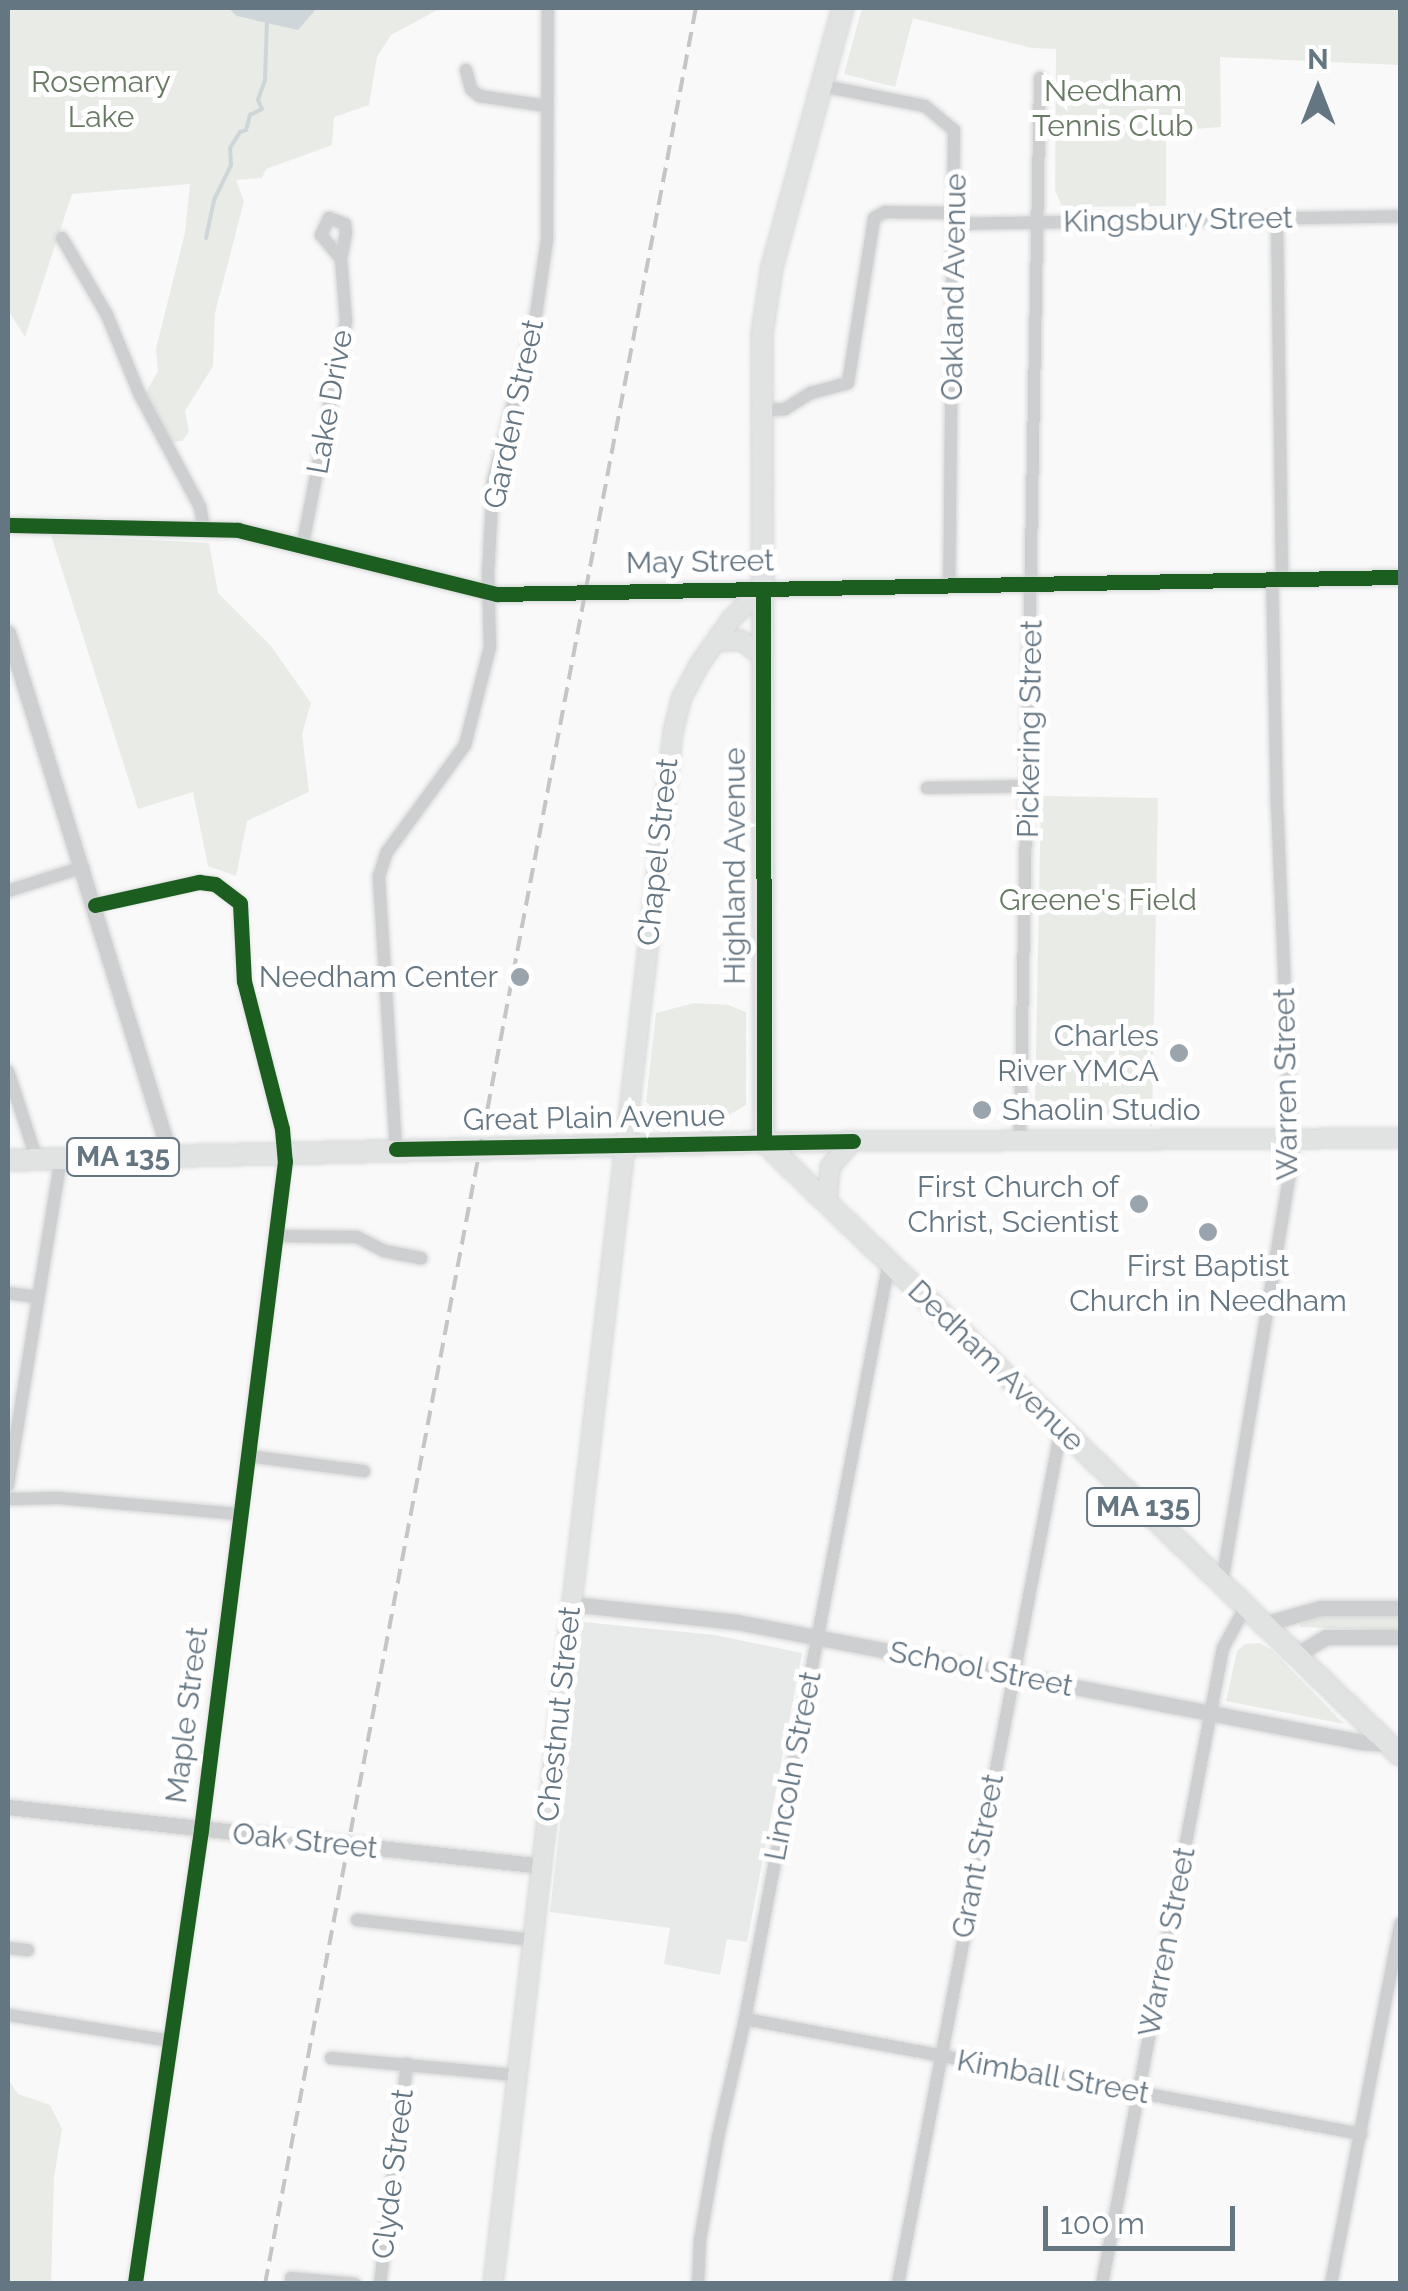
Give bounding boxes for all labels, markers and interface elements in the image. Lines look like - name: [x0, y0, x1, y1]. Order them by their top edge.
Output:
- north arrow: [1268, 40, 1368, 140]
- text: N: [1307, 43, 1329, 76]
- park label: Rosemary Lake: [31, 64, 171, 134]
- park label: Needham Tennis Club: [1032, 73, 1194, 144]
- street label: Oakland Avenue: [934, 173, 974, 401]
- street label: Kingsbury Street: [1063, 200, 1293, 240]
- street label: Garden Street: [476, 316, 552, 512]
- street label: Lake Drive: [300, 327, 360, 477]
- street label: May Street: [625, 543, 775, 581]
- street label: Pickering Street: [1010, 620, 1050, 838]
- street label: Highland Avenue: [717, 747, 753, 985]
- street label: Chapel Street: [630, 756, 686, 948]
- park label: Greene's Field: [999, 882, 1197, 918]
- place label: Needham Center: [259, 959, 498, 995]
- marker: Needham Center: [507, 964, 533, 990]
- street label: Warren Street: [1266, 987, 1306, 1181]
- place label: Charles River YMCA: [995, 1018, 1159, 1088]
- marker: Charles River YMCA: [1168, 1042, 1190, 1064]
- place label: Shaolin Studio: [1002, 1092, 1201, 1128]
- street label: Great Plain Avenue: [462, 1098, 726, 1138]
- marker: Shaolin Studio: [971, 1099, 993, 1121]
- road number: MA 135: [66, 1134, 180, 1180]
- place label: First Church of Christ, Scientist: [908, 1169, 1119, 1240]
- marker: First Church of Christ, Scientist: [1128, 1193, 1150, 1215]
- marker: First Baptist Church in Needham: [1197, 1221, 1219, 1243]
- place label: First Baptist Church in Needham: [1069, 1248, 1347, 1318]
- street label: Dedham Avenue: [900, 1272, 1092, 1460]
- road number: MA 135: [1086, 1484, 1200, 1530]
- street label: Chestnut Street: [530, 1605, 588, 1823]
- street label: Maple Street: [158, 1625, 216, 1805]
- street label: School Street: [886, 1634, 1076, 1704]
- street label: Lincoln Street: [757, 1668, 829, 1864]
- street label: Grant Street: [944, 1771, 1012, 1941]
- street label: Oak Street: [231, 1815, 379, 1867]
- street label: Warren Street: [1131, 1844, 1203, 2040]
- street label: Kimball Street: [954, 2042, 1152, 2112]
- street label: Clyde Street: [365, 2087, 421, 2261]
- scale bar: [1048, 2186, 1240, 2248]
- text: 100 m: [1060, 2206, 1145, 2241]

